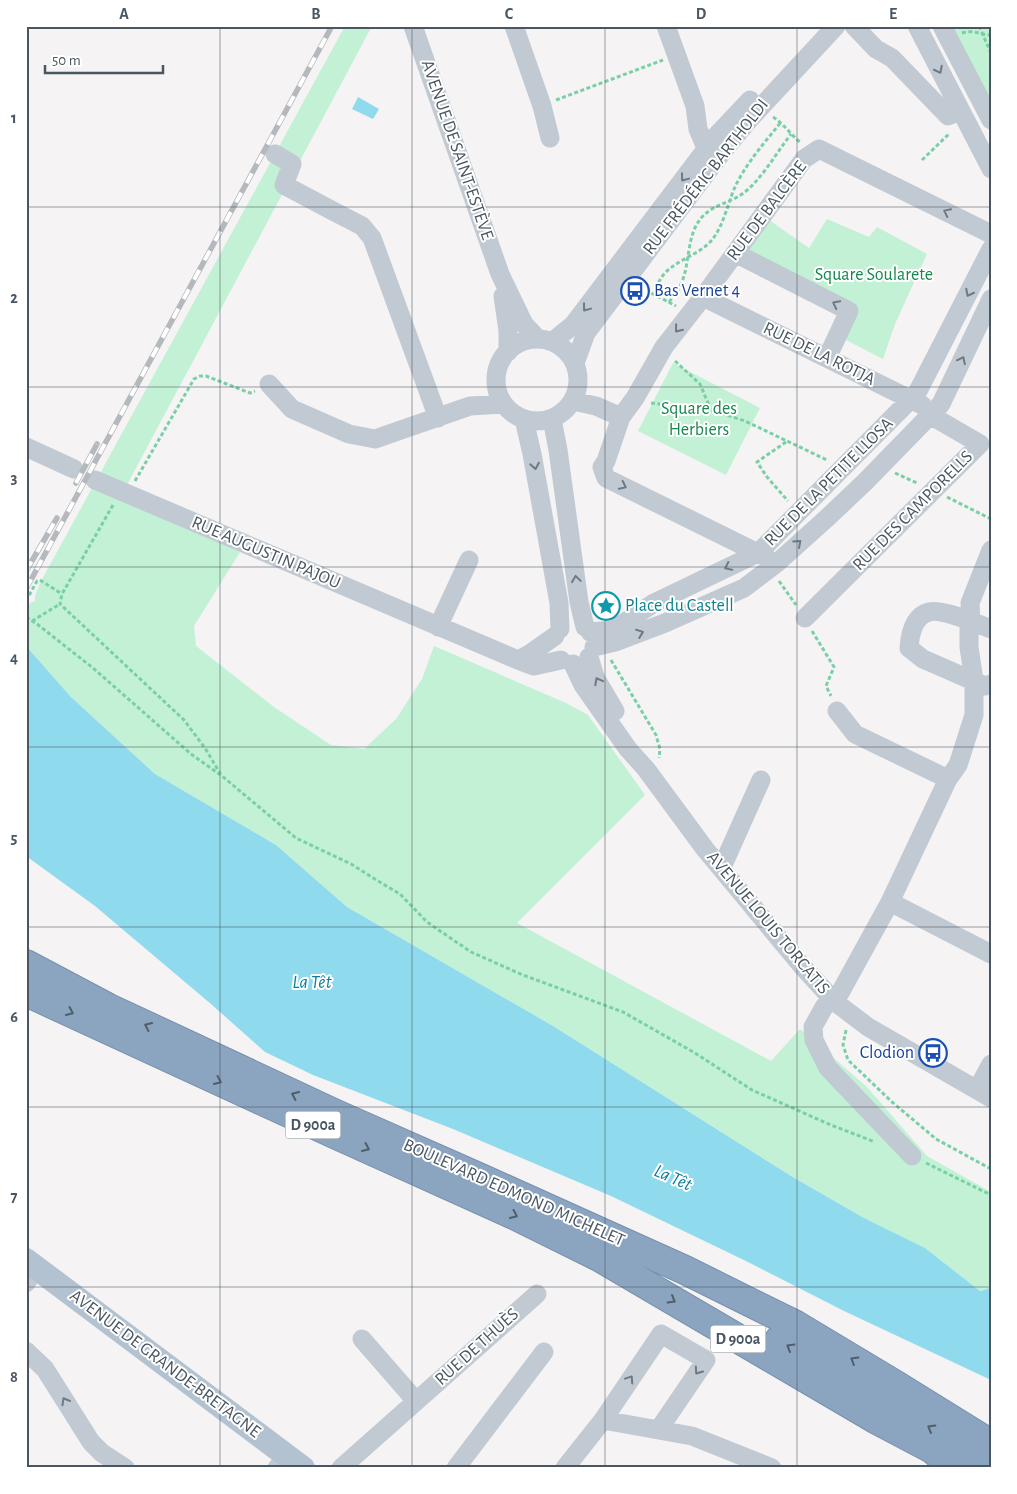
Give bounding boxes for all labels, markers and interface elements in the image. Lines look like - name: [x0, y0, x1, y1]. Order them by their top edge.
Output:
- text: A: [119, 6, 129, 22]
- text: B: [311, 6, 321, 22]
- text: C: [505, 6, 514, 22]
- text: D: [696, 6, 707, 22]
- text: E: [889, 6, 897, 22]
- scale bar: [45, 42, 162, 74]
- text: 50 m: [52, 53, 81, 68]
- street label: AVENUE DE SAINT-ESTÈVE: [418, 57, 499, 243]
- one-way arrow: [933, 64, 943, 73]
- street label: RUE FRÉDÉRIC BARTHOLDI: [638, 94, 772, 258]
- text: 1: [11, 110, 17, 126]
- street label: RUE DE BALCÈRE: [721, 156, 810, 264]
- one-way arrow: [681, 172, 690, 182]
- one-way arrow: [944, 208, 953, 218]
- park label: Square Soularete: [815, 266, 933, 284]
- bus stop icon: Bas Vernet 4: [620, 276, 650, 306]
- place label: Bas Vernet 4: [654, 282, 740, 300]
- one-way arrow: [965, 287, 975, 296]
- text: 2: [10, 290, 18, 306]
- one-way arrow: [833, 300, 842, 310]
- one-way arrow: [583, 302, 592, 312]
- street label: RUE DE LA ROTJA: [760, 319, 878, 389]
- one-way arrow: [675, 323, 684, 333]
- one-way arrow: [955, 356, 966, 365]
- park label: Square des Herbiers: [661, 400, 737, 439]
- street label: RUE DE LA PETITE LLOSA: [761, 414, 897, 550]
- street label: RUE DES CAMPORELLS: [850, 448, 976, 574]
- one-way arrow: [529, 462, 539, 471]
- text: 3: [11, 470, 18, 486]
- one-way arrow: [618, 480, 627, 490]
- street label: RUE AUGUSTIN PAJOU: [189, 513, 343, 593]
- one-way arrow: [793, 540, 802, 549]
- one-way arrow: [724, 561, 733, 571]
- one-way arrow: [571, 575, 581, 583]
- place icon: Place du Castell: [591, 591, 621, 621]
- place label: Place du Castell: [625, 597, 734, 615]
- one-way arrow: [635, 628, 644, 639]
- text: 4: [10, 650, 18, 666]
- one-way arrow: [594, 677, 604, 686]
- text: 5: [11, 830, 18, 846]
- street label: AVENUE LOUIS TORCATIS: [703, 848, 833, 998]
- water label: La Têt: [292, 973, 333, 992]
- one-way arrow: [65, 1006, 74, 1017]
- text: 6: [10, 1009, 18, 1025]
- one-way arrow: [144, 1022, 153, 1032]
- bus stop icon: Clodion: [918, 1038, 948, 1068]
- place label: Clodion: [860, 1044, 914, 1062]
- one-way arrow: [213, 1074, 222, 1085]
- one-way arrow: [291, 1091, 300, 1101]
- road number: D 900a: [286, 1112, 340, 1138]
- street label: BOULEVARD EDMOND MICHELET: [401, 1136, 628, 1250]
- one-way arrow: [361, 1142, 370, 1153]
- water label: La Têt: [651, 1161, 696, 1195]
- text: 7: [11, 1189, 18, 1205]
- one-way arrow: [509, 1208, 518, 1219]
- street label: AVENUE DE GRANDE-BRETAGNE: [66, 1287, 264, 1442]
- one-way arrow: [666, 1293, 675, 1303]
- street label: RUE DE THUÈS: [430, 1303, 522, 1389]
- road number: D 900a: [710, 1326, 766, 1352]
- one-way arrow: [786, 1343, 795, 1353]
- one-way arrow: [851, 1356, 860, 1366]
- one-way arrow: [695, 1366, 704, 1375]
- text: 8: [10, 1369, 18, 1385]
- one-way arrow: [624, 1375, 633, 1385]
- one-way arrow: [62, 1397, 72, 1406]
- one-way arrow: [927, 1424, 936, 1434]

